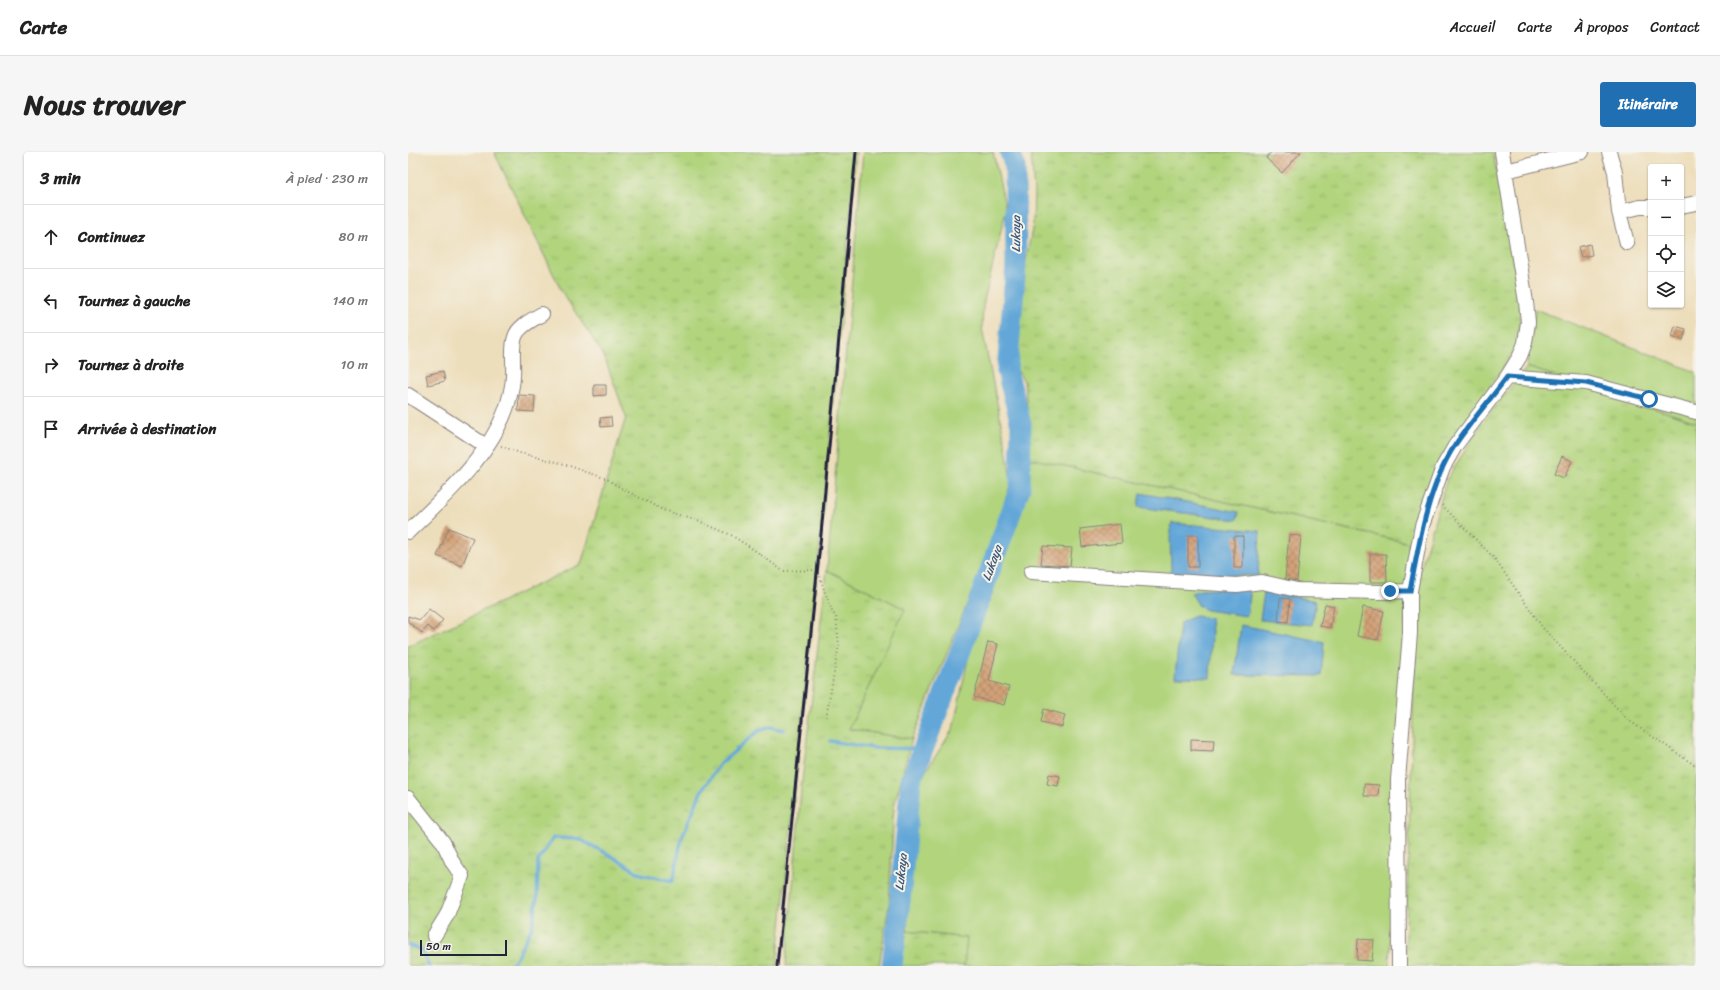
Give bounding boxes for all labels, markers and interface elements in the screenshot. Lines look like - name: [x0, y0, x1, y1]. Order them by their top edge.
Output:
- text: Carte: [20, 11, 67, 44]
- text: Accueil: [1450, 15, 1496, 40]
- text: Carte: [1518, 15, 1552, 40]
- text: À propos: [1574, 15, 1628, 40]
- text: Contact: [1650, 15, 1700, 40]
- text: Nous trouver: [24, 80, 184, 129]
- button: Itinéraire: [1600, 82, 1696, 127]
- text: 3 min: [40, 163, 81, 193]
- map controls: [1648, 164, 1684, 308]
- button: +: [1648, 164, 1684, 200]
- text: À pied · 230 m: [286, 167, 368, 190]
- button: −: [1648, 200, 1684, 236]
- water label: Lukaya: [1005, 215, 1027, 252]
- text: Continuez: [78, 224, 145, 250]
- text: 80 m: [339, 225, 368, 248]
- icon: ahead: [40, 226, 62, 248]
- button: locate: [1648, 236, 1684, 272]
- button: layers: [1648, 272, 1684, 308]
- text: Tournez à gauche: [78, 288, 190, 314]
- text: 140 m: [333, 289, 368, 312]
- icon: left: [40, 290, 62, 312]
- text: Tournez à droite: [78, 352, 184, 378]
- text: 10 m: [341, 353, 368, 376]
- icon: right: [40, 354, 62, 376]
- route start: [1640, 390, 1658, 408]
- text: Arrivée à destination: [78, 416, 216, 442]
- icon: arrive: [40, 418, 62, 440]
- water label: Lukaya: [975, 541, 1009, 584]
- route end: [1381, 582, 1399, 600]
- water label: Lukaya: [888, 852, 914, 891]
- text: 50 m: [426, 937, 451, 956]
- scale bar: [420, 938, 507, 957]

